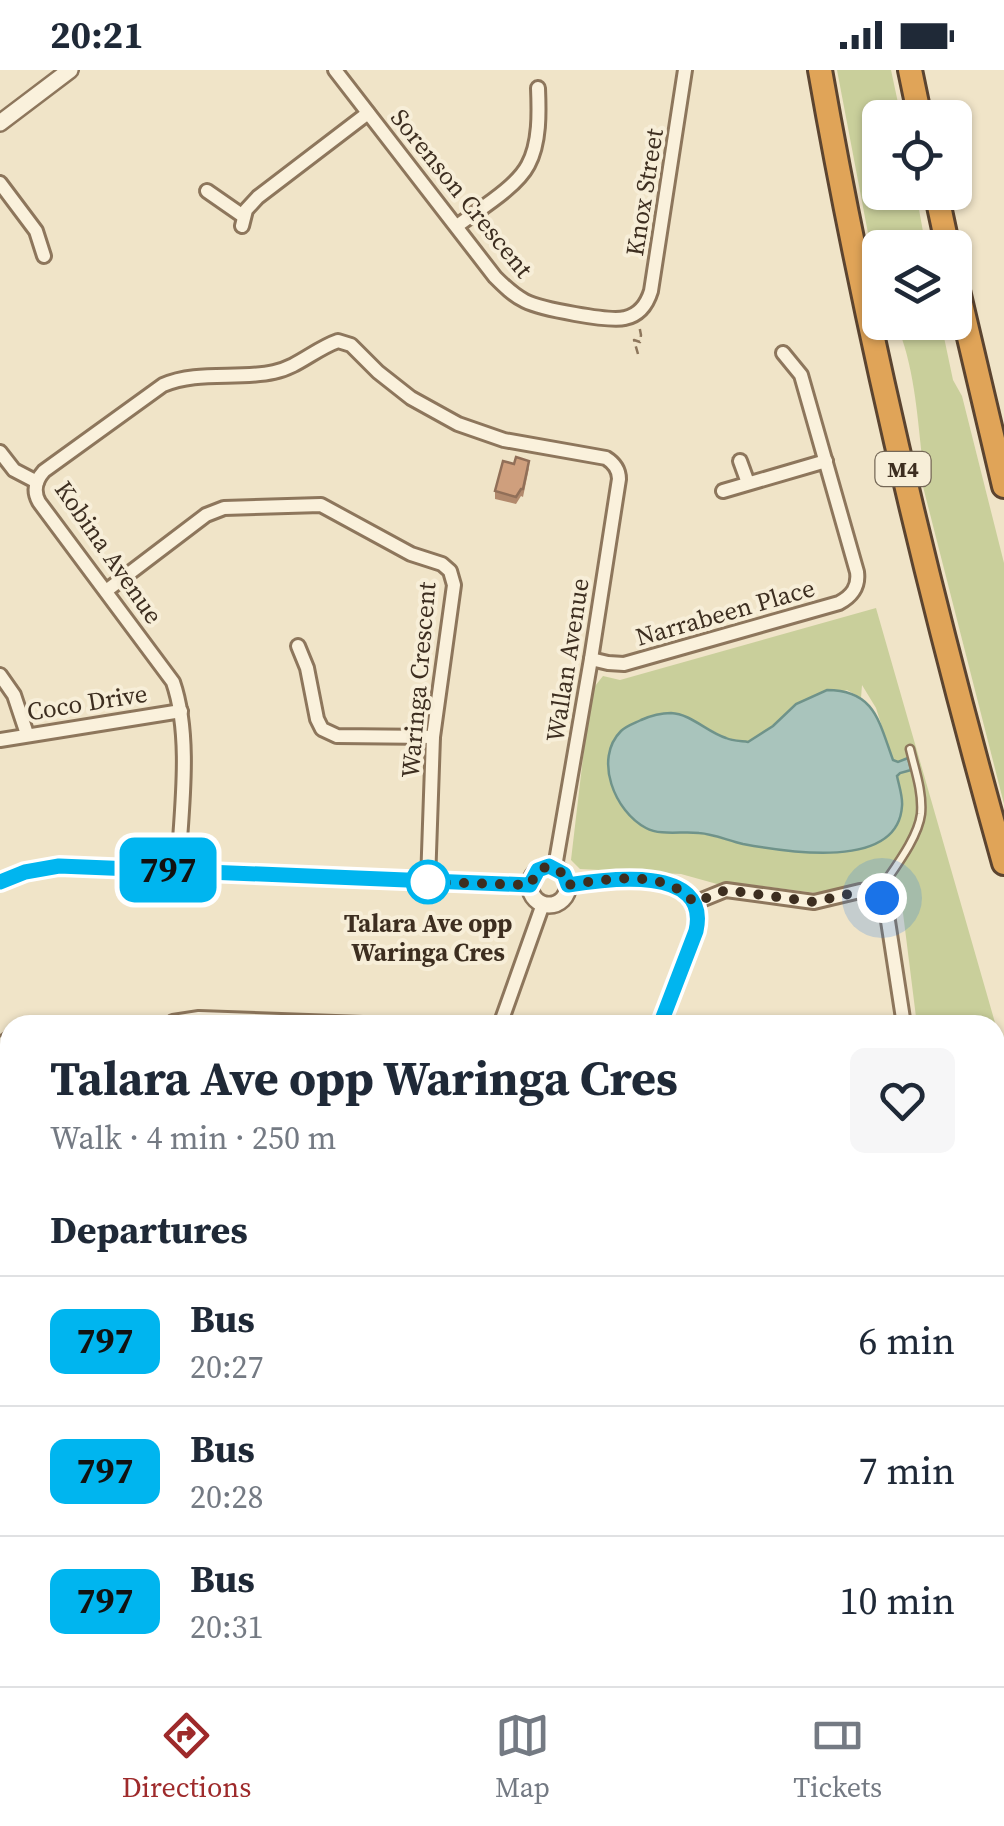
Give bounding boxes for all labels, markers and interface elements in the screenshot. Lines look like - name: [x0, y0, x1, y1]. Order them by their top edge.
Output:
- text: 20:21: [50, 9, 144, 61]
- map controls: [862, 100, 972, 340]
- button: locate: [862, 100, 972, 210]
- street label: Sorenson Crescent: [383, 101, 541, 285]
- street label: Knox Street: [617, 125, 671, 258]
- button: layers: [862, 230, 972, 340]
- road number: M4: [876, 452, 930, 486]
- street label: Kobina Avenue: [47, 474, 171, 630]
- street label: Narrabeen Place: [632, 570, 818, 654]
- street label: Wallan Avenue: [537, 576, 597, 744]
- street label: Waringa Crescent: [392, 580, 444, 780]
- street label: Coco Drive: [24, 676, 150, 728]
- line badge: 797: [110, 838, 226, 902]
- text: 797: [140, 846, 196, 894]
- marker: Talara Ave opp Waringa Cres: [407, 861, 449, 903]
- your location: [857, 873, 907, 923]
- place label: Talara Ave opp Waringa Cres: [344, 906, 512, 969]
- text: Talara Ave opp Waringa Cres: [50, 1045, 678, 1111]
- button: heart: [850, 1048, 955, 1153]
- text: Walk · 4 min · 250 m: [50, 1116, 336, 1160]
- text: Departures: [50, 1204, 248, 1256]
- text: Bus: [190, 1293, 255, 1345]
- text: 6 min: [859, 1315, 955, 1367]
- text: 797: [77, 1317, 133, 1365]
- text: 20:27: [190, 1345, 264, 1389]
- text: Bus: [190, 1423, 255, 1475]
- text: 7 min: [859, 1445, 955, 1497]
- text: 797: [77, 1447, 133, 1495]
- text: 20:28: [190, 1475, 264, 1519]
- text: Bus: [190, 1553, 255, 1605]
- text: 10 min: [840, 1575, 955, 1627]
- text: 797: [77, 1577, 133, 1625]
- text: 20:31: [190, 1605, 264, 1649]
- tab: Directions: [122, 1708, 251, 1806]
- tab: Map: [495, 1708, 550, 1806]
- tab: Tickets: [793, 1708, 882, 1806]

